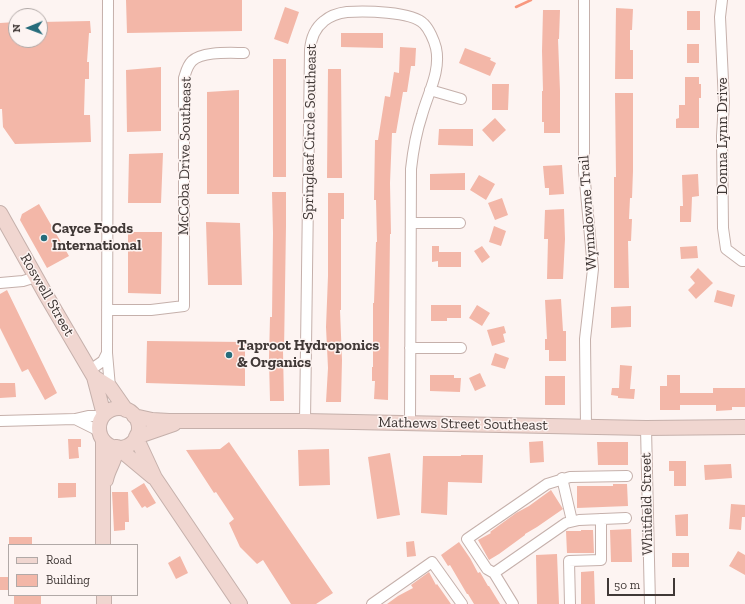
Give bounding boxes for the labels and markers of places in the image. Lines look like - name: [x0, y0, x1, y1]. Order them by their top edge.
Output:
- place label: Cayce Foods International: [52, 220, 141, 255]
- marker: Cayce Foods International: [39, 233, 49, 243]
- place label: Taproot Hydroponics & Organics: [237, 337, 379, 372]
- marker: Taproot Hydroponics & Organics: [224, 350, 234, 360]

